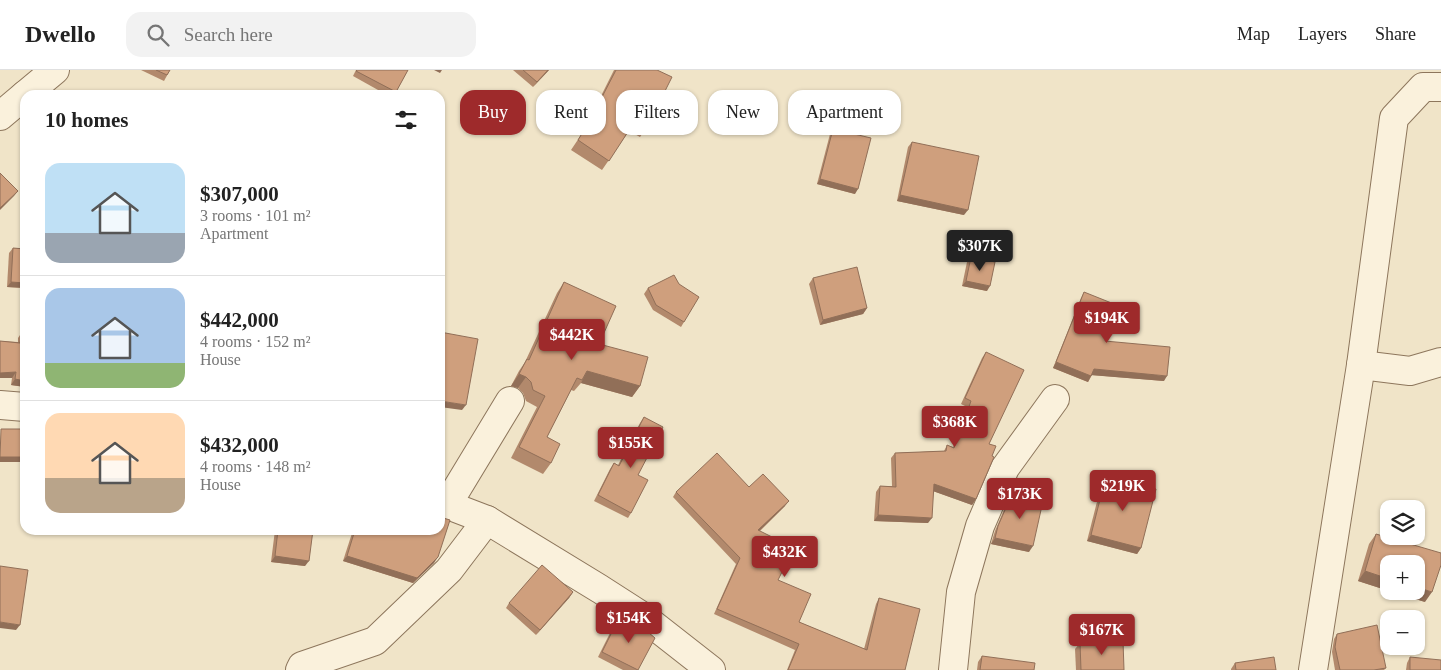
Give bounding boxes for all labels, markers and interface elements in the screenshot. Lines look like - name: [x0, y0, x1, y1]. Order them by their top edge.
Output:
- search box: [126, 12, 476, 57]
- text: Dwello: [25, 21, 96, 47]
- icon: search: [144, 21, 172, 49]
- text: Search here: [184, 24, 273, 45]
- text: Map: [1237, 24, 1270, 44]
- text: Layers: [1298, 24, 1347, 44]
- text: Share: [1375, 24, 1416, 44]
- chip: Buy: [460, 90, 526, 135]
- chip: Rent: [536, 90, 606, 135]
- chip: Filters: [616, 90, 698, 135]
- chip: New: [708, 90, 778, 135]
- chip: Apartment: [788, 90, 901, 135]
- icon: filters: [392, 106, 420, 134]
- text: 10 homes: [45, 108, 128, 132]
- text: $307,000: [200, 182, 279, 206]
- icon: home: [85, 183, 145, 243]
- text: 3 rooms · 101 m²: [200, 207, 311, 224]
- text: Apartment: [200, 225, 268, 242]
- pin: $307K: [945, 230, 1015, 272]
- text: $307K: [958, 237, 1002, 254]
- pin: $194K: [1072, 302, 1142, 344]
- icon: home: [85, 308, 145, 368]
- text: $442,000: [200, 308, 279, 332]
- text: $194K: [1085, 309, 1129, 326]
- pin: $442K: [537, 318, 607, 361]
- text: $442K: [550, 326, 594, 343]
- text: 4 rooms · 152 m²: [200, 333, 311, 350]
- text: House: [200, 351, 241, 368]
- pin: $368K: [920, 406, 990, 448]
- text: $368K: [933, 413, 977, 430]
- pin: $155K: [596, 426, 666, 469]
- icon: home: [85, 433, 145, 493]
- text: $432,000: [200, 433, 279, 457]
- text: $155K: [609, 434, 653, 451]
- text: 4 rooms · 148 m²: [200, 458, 311, 475]
- pin: $219K: [1088, 470, 1158, 512]
- text: House: [200, 476, 241, 493]
- text: $219K: [1101, 477, 1145, 494]
- pin: $173K: [985, 478, 1055, 520]
- text: $173K: [998, 485, 1042, 502]
- map controls: [1380, 500, 1425, 655]
- button: layers: [1380, 500, 1425, 545]
- pin: $432K: [750, 536, 820, 578]
- text: $432K: [763, 543, 807, 560]
- button: +: [1380, 555, 1425, 600]
- pin: $154K: [594, 602, 664, 644]
- text: $154K: [607, 609, 651, 626]
- button: −: [1380, 610, 1425, 655]
- pin: $167K: [1067, 614, 1137, 656]
- text: $167K: [1080, 621, 1124, 638]

